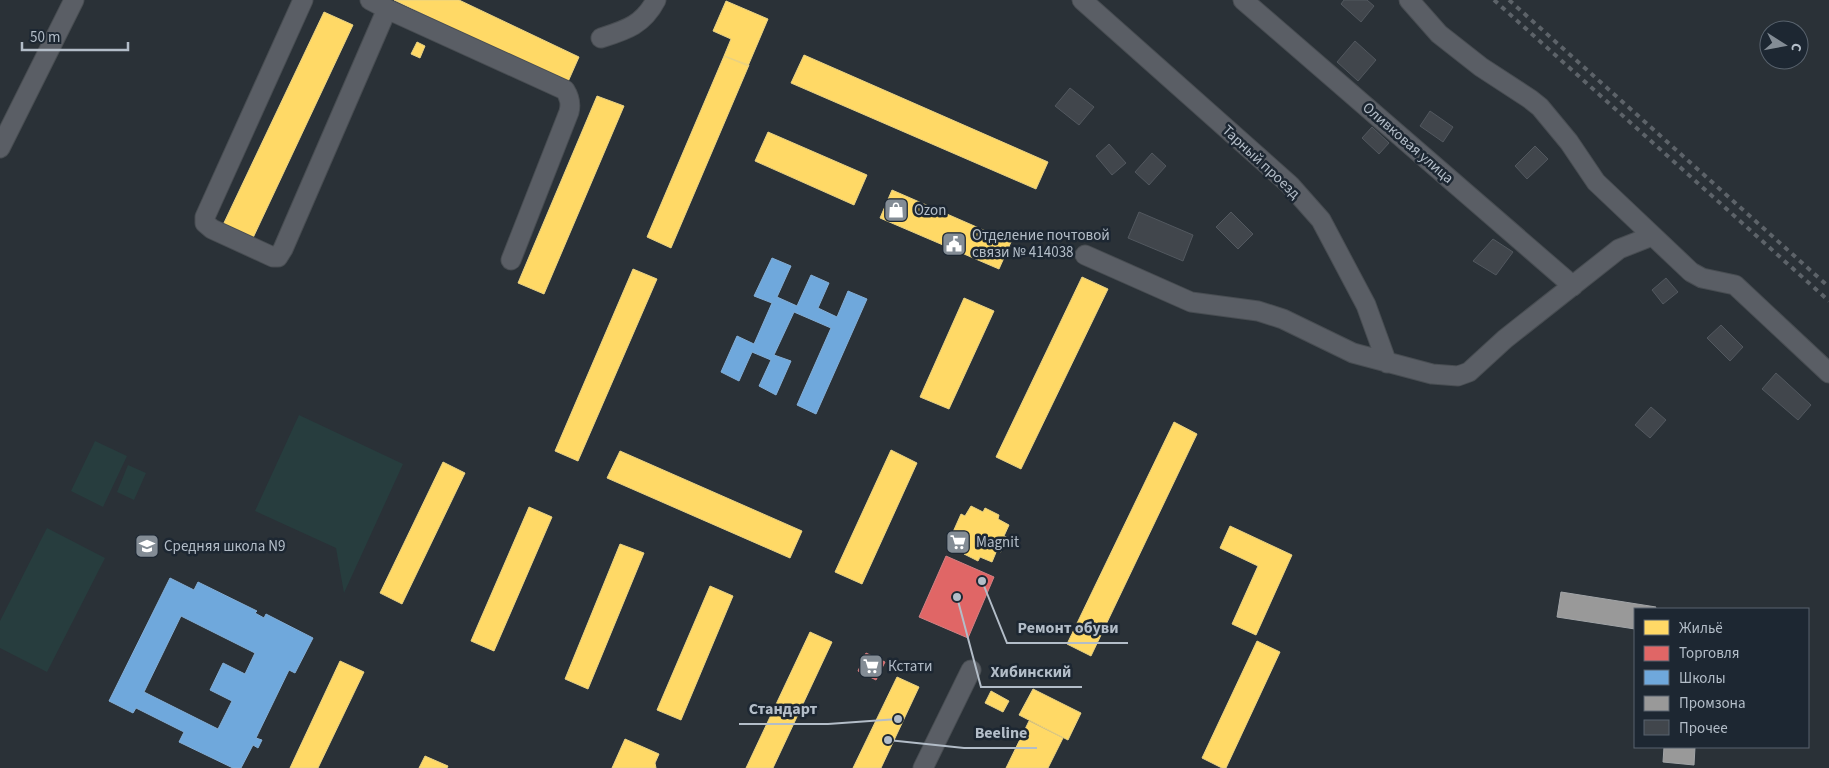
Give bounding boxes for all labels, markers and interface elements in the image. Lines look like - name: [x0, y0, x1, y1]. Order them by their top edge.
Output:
- scale bar: [22, 20, 129, 52]
- north arrow: [1759, 20, 1809, 70]
- text: 50 m: [30, 27, 60, 48]
- text: С: [1785, 41, 1806, 53]
- street label: Оливковая улица: [1358, 98, 1458, 188]
- street label: Тарный проезд: [1217, 120, 1305, 204]
- shop icon: Ozon: [883, 197, 909, 223]
- place label: Ozon: [914, 200, 946, 221]
- place label: Отделение почтовой связи № 414038: [972, 225, 1110, 263]
- public building icon: Отделение почтовой связи № 414038: [941, 231, 967, 257]
- supermarket icon: Magnit: [945, 529, 971, 555]
- place label: Magnit: [976, 532, 1019, 553]
- school or university icon: Средняя школа N9: [134, 533, 160, 559]
- place label: Средняя школа N9: [164, 536, 285, 557]
- legend: [1634, 608, 1809, 748]
- callout: Ремонт обуви: [1007, 612, 1128, 643]
- text: Ремонт обуви: [1017, 617, 1119, 639]
- text: Жильё: [1679, 618, 1723, 639]
- text: Торговля: [1679, 643, 1739, 664]
- supermarket icon: Кстати: [858, 653, 884, 679]
- place label: Кстати: [888, 656, 933, 677]
- callout: Хибинский: [981, 656, 1082, 687]
- text: Хибинский: [991, 661, 1071, 683]
- text: Школы: [1679, 668, 1726, 689]
- callout: Стандарт: [739, 693, 828, 724]
- text: Промзона: [1679, 693, 1746, 714]
- text: Стандарт: [749, 698, 817, 720]
- callout: Beeline: [964, 717, 1037, 748]
- text: Прочее: [1679, 718, 1728, 739]
- text: Beeline: [975, 722, 1027, 744]

